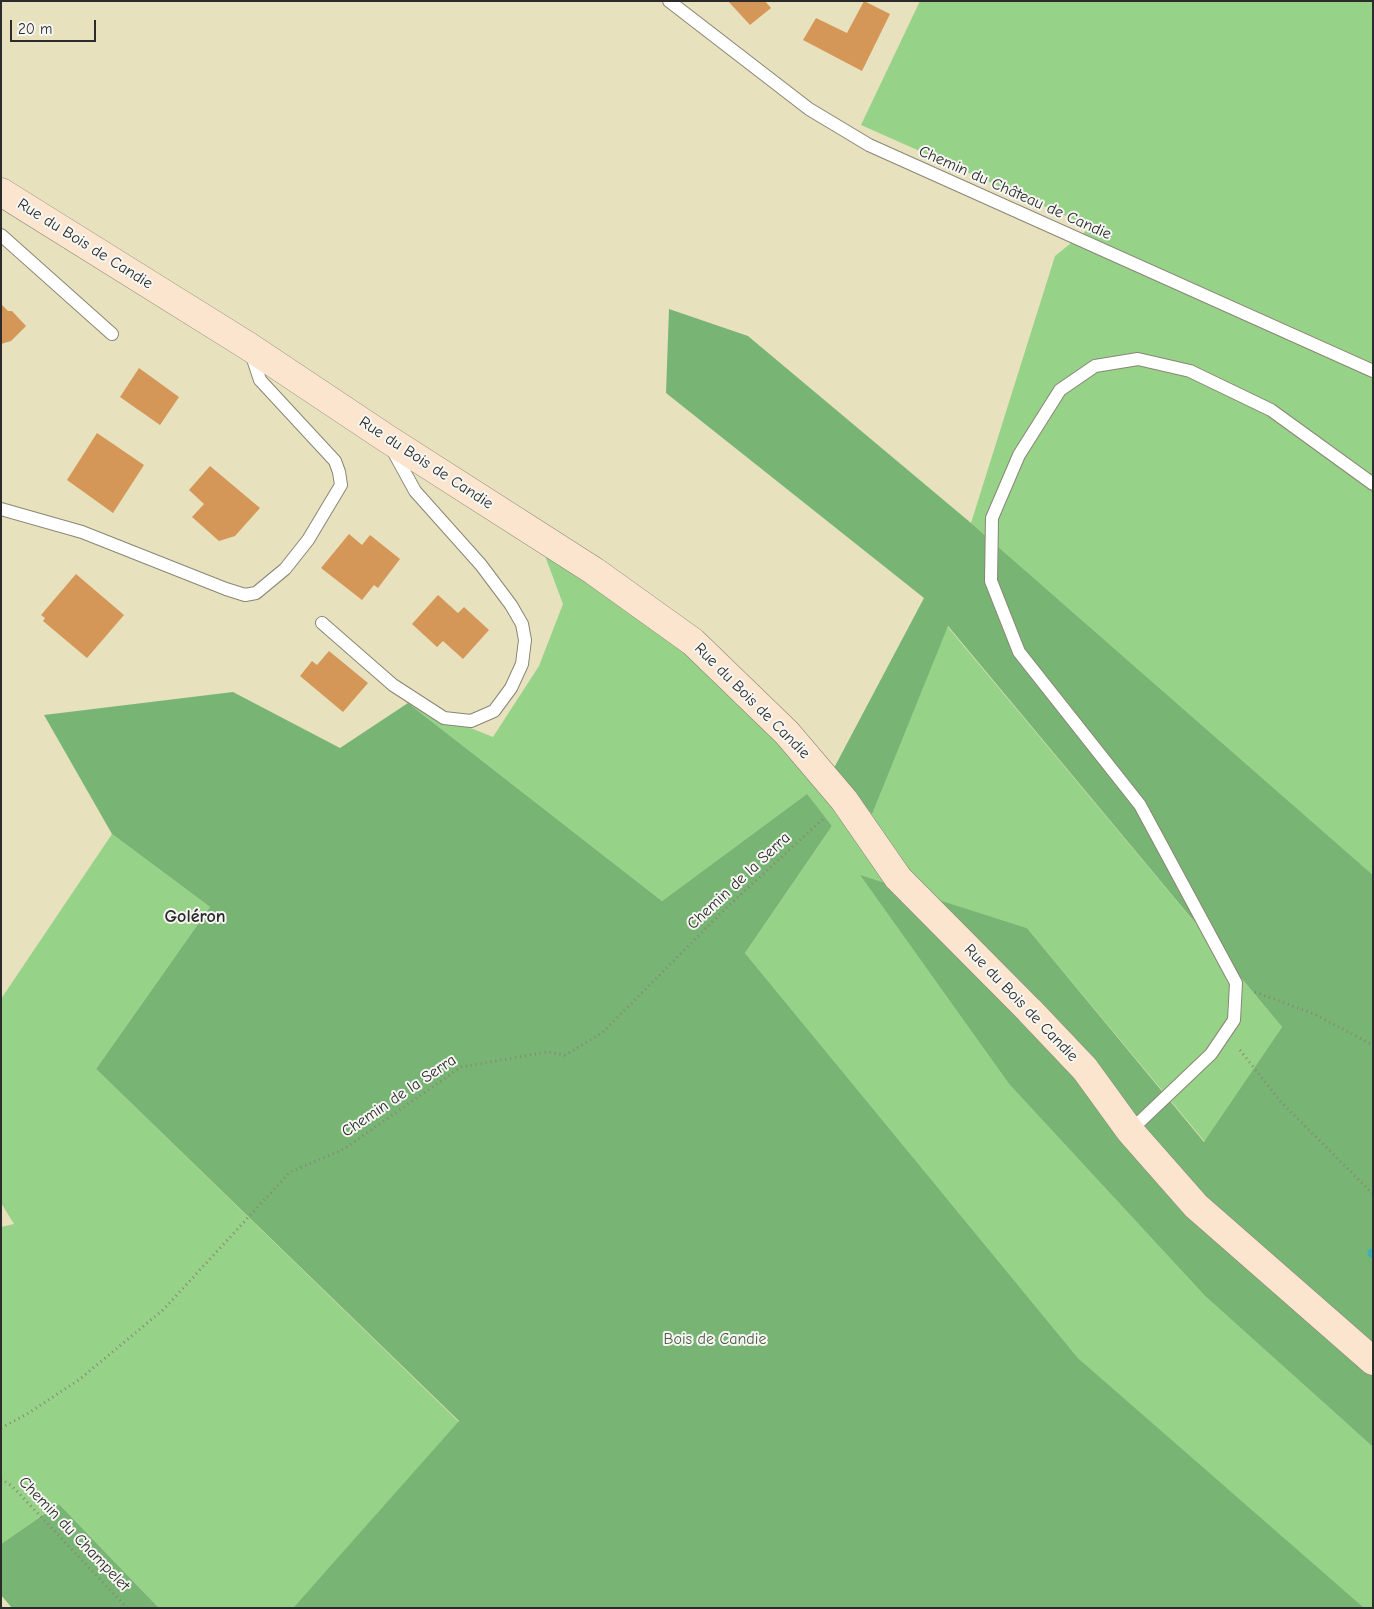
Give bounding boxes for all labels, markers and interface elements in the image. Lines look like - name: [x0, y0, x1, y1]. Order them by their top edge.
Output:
- scale bar: [12, 10, 99, 42]
- text: 20 m: [18, 20, 52, 38]
- street label: Chemin du Château de Candie: [916, 142, 1114, 244]
- street label: Rue du Bois de Candie: [14, 195, 156, 293]
- street label: Rue du Bois de Candie: [355, 412, 497, 514]
- street label: Rue du Bois de Candie: [690, 639, 814, 763]
- street label: Chemin de la Serra: [683, 828, 795, 934]
- district label: Goléron: [164, 906, 226, 928]
- street label: Rue du Bois de Candie: [960, 940, 1082, 1066]
- street label: Chemin de la Serra: [338, 1051, 460, 1141]
- park label: Bois de Candie: [664, 1329, 766, 1349]
- street label: Chemin du Champelet: [14, 1473, 134, 1595]

